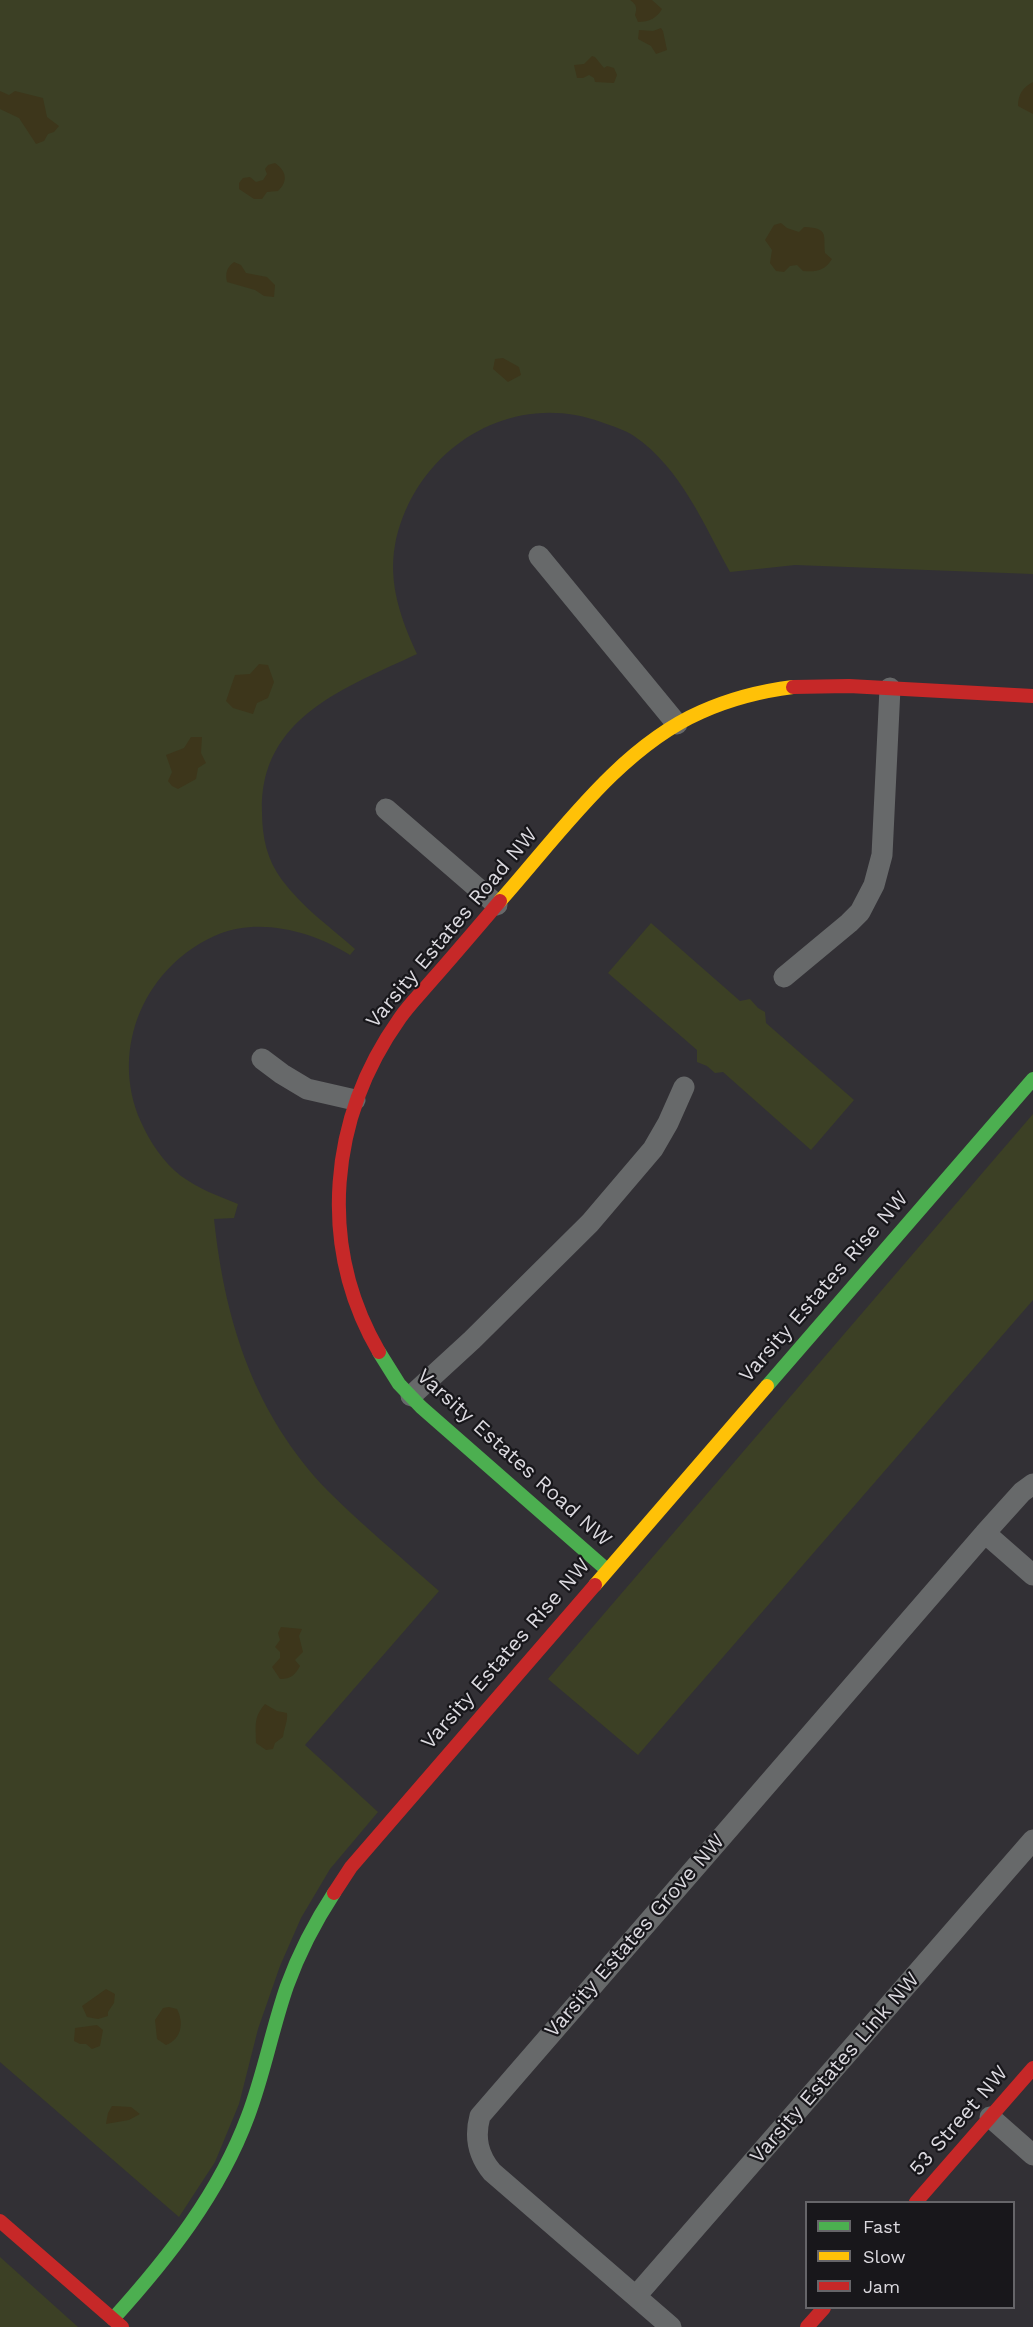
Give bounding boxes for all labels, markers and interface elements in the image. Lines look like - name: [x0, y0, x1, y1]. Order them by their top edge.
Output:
- street label: Varsity Estates Road NW: [361, 823, 543, 1033]
- street label: Varsity Estates Rise NW: [734, 1186, 914, 1388]
- street label: Varsity Estates Road NW: [411, 1364, 617, 1552]
- street label: Varsity Estates Rise NW: [416, 1553, 596, 1755]
- street label: Varsity Estates Grove NW: [540, 1829, 730, 2043]
- street label: Varsity Estates Link NW: [745, 1967, 925, 2169]
- street label: 53 Street NW: [904, 2061, 1014, 2181]
- legend: [805, 2201, 1015, 2309]
- text: Fast: [863, 2216, 900, 2237]
- text: Slow: [863, 2246, 906, 2267]
- text: Jam: [863, 2276, 900, 2297]

